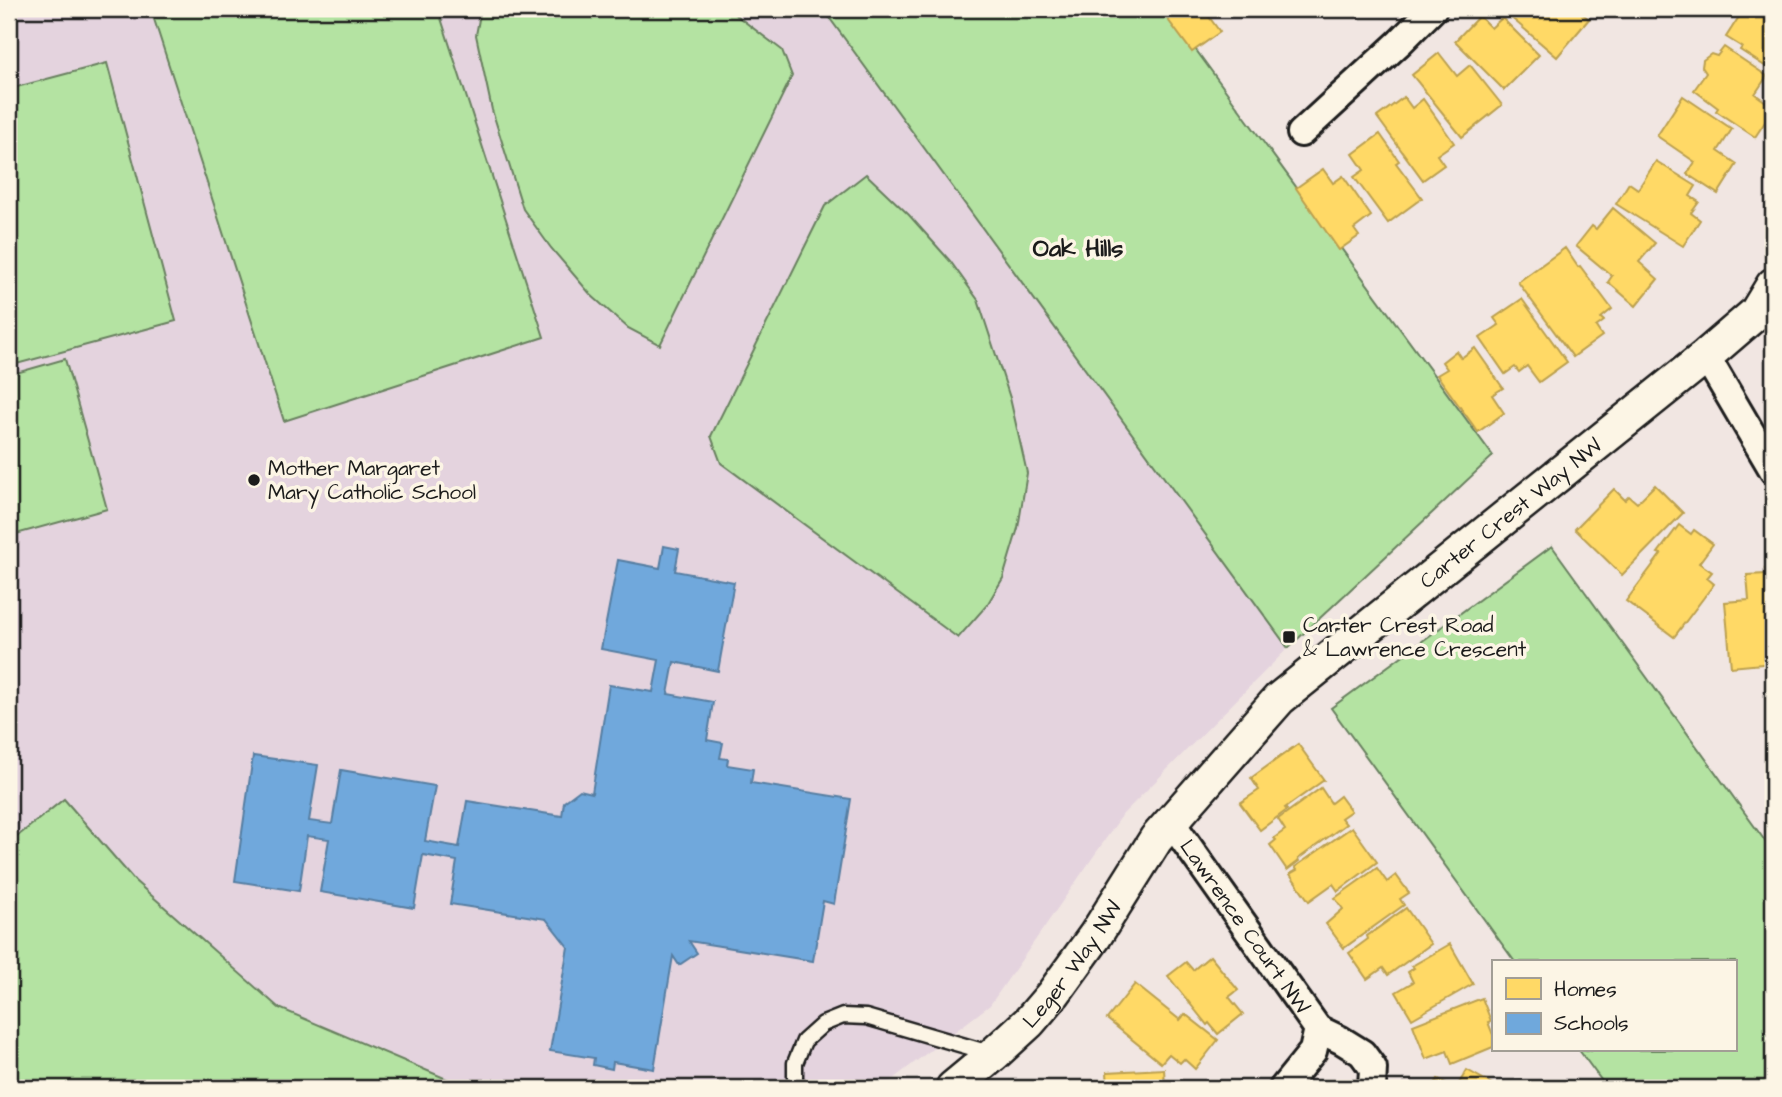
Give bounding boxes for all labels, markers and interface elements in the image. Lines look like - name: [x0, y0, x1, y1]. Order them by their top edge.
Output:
- district label: Oak Hills: [1033, 232, 1123, 266]
- street label: Carter Crest Way NW: [1414, 431, 1608, 595]
- place label: Mother Margaret Mary Catholic School: [268, 454, 476, 509]
- marker: Mother Margaret Mary Catholic School: [246, 472, 262, 488]
- place label: Carter Crest Road & Lawrence Crescent: [1303, 611, 1527, 664]
- marker: Carter Crest Road & Lawrence Crescent: [1281, 629, 1297, 645]
- street label: Lawrence Court NW: [1173, 834, 1317, 1020]
- street label: Leger Way NW: [1016, 895, 1129, 1034]
- legend: [1492, 960, 1736, 1052]
- text: Homes: [1554, 975, 1617, 1004]
- text: Schools: [1554, 1009, 1629, 1038]

